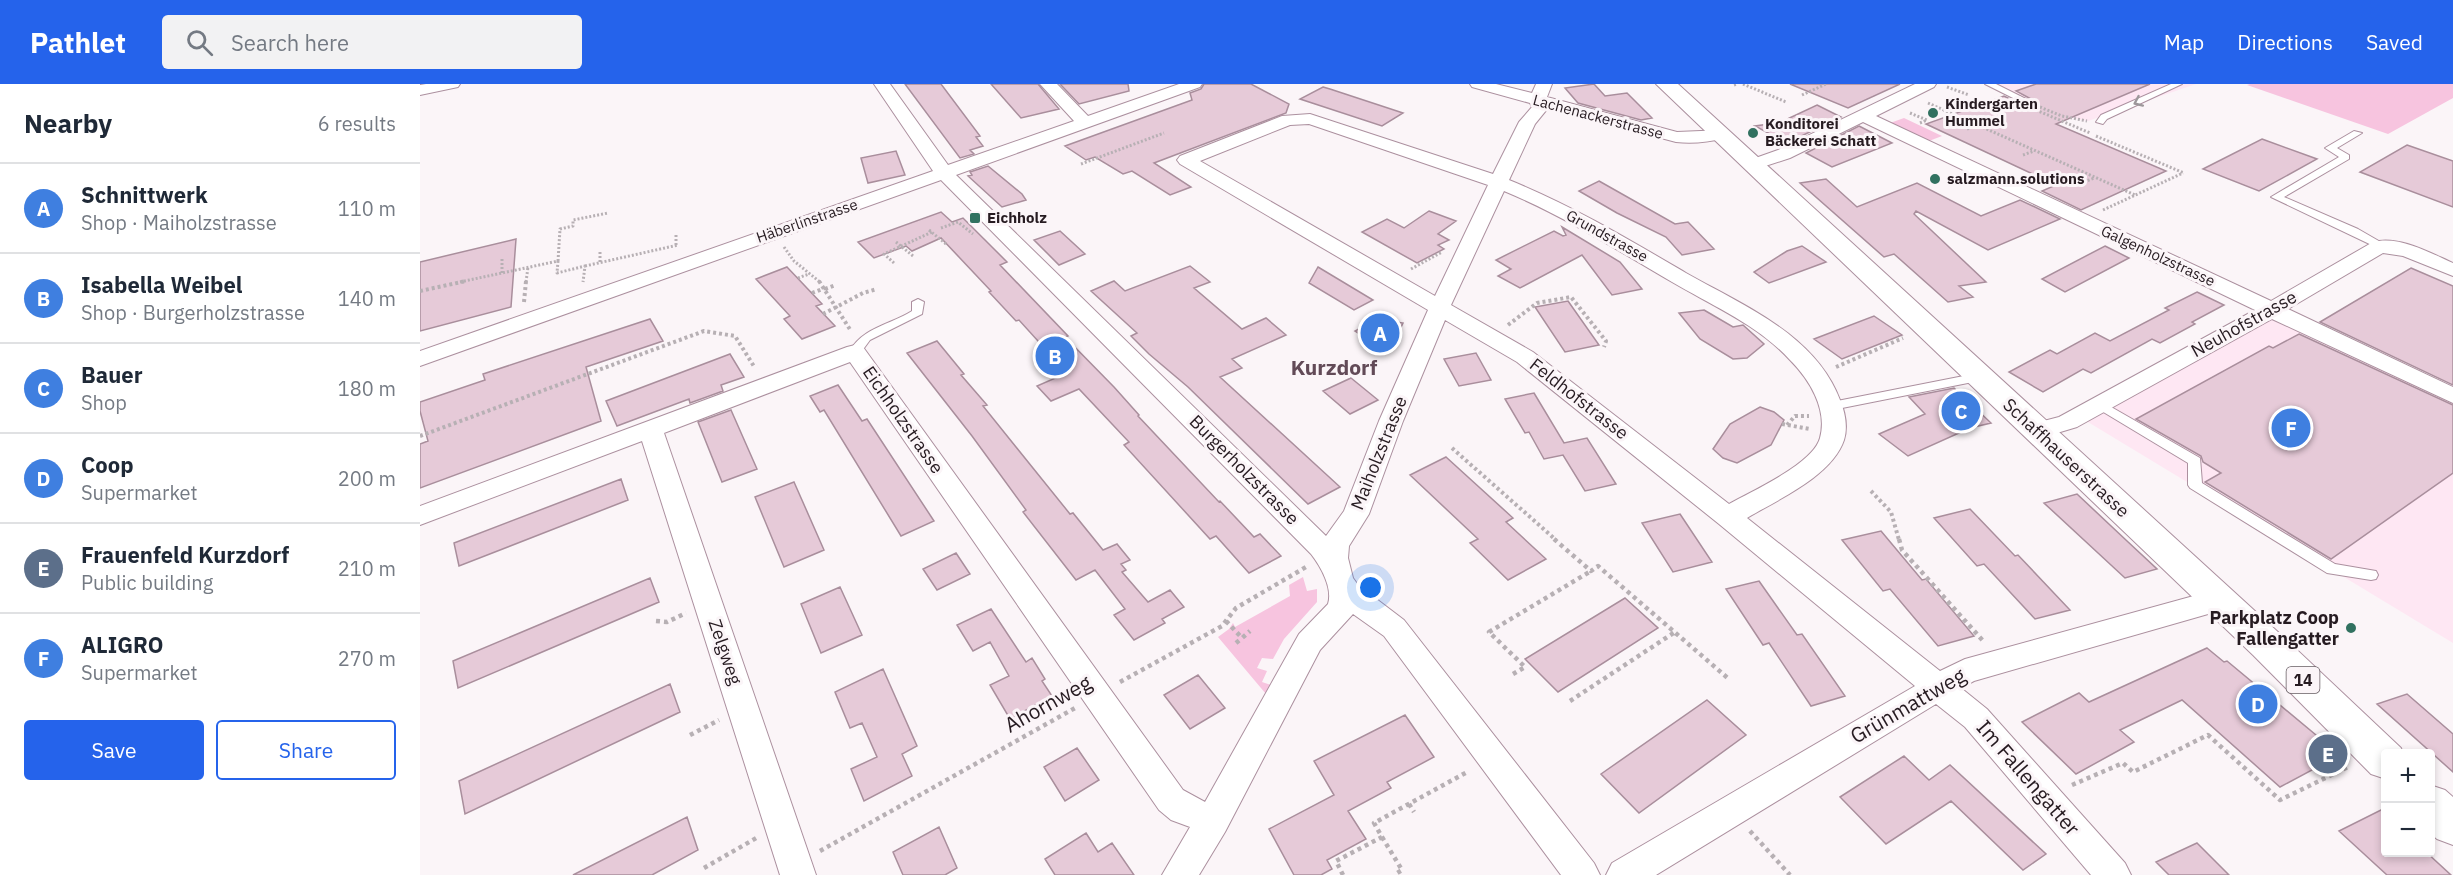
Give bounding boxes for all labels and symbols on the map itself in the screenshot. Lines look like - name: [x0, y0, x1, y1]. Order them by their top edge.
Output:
- street label: Lachenackerstrasse: [1531, 90, 1665, 143]
- place label: Kindergarten Hummel: [1945, 94, 2038, 130]
- one-way arrow: [2133, 95, 2144, 107]
- marker: Kindergarten Hummel: [1926, 106, 1940, 120]
- place label: Konditorei Bäckerei Schatt: [1765, 114, 1876, 150]
- marker: Konditorei Bäckerei Schatt: [1746, 126, 1760, 140]
- place label: salzmann.solutions: [1947, 169, 2085, 188]
- marker: salzmann.solutions: [1928, 172, 1942, 186]
- street label: Häberlinstrasse: [754, 194, 860, 247]
- street label: Grundstrasse: [1563, 205, 1651, 266]
- place label: Eichholz: [987, 208, 1047, 227]
- marker: Eichholz: [968, 211, 982, 225]
- street label: Galgenholzstrasse: [2098, 221, 2218, 290]
- street label: Neuhofstrasse: [2187, 285, 2301, 362]
- pin: A: [1360, 310, 1400, 356]
- pin: B: [1036, 334, 1074, 378]
- district label: Kurzdorf: [1291, 353, 1378, 381]
- street label: Feldhofstrasse: [1525, 353, 1633, 444]
- street label: Eichholzstrasse: [858, 361, 949, 478]
- pin: C: [1942, 388, 1980, 434]
- street label: Maiholzstrasse: [1345, 392, 1412, 513]
- street label: Schaffhauserstrasse: [1998, 393, 2135, 522]
- pin: F: [2272, 406, 2310, 450]
- street label: Burgerholzstrasse: [1185, 410, 1304, 529]
- your location: [1356, 573, 1385, 602]
- place label: Parkplatz Coop Fallengatter: [2210, 606, 2339, 650]
- street label: Zelgweg: [704, 616, 748, 688]
- marker: Parkplatz Coop Fallengatter: [2344, 621, 2358, 635]
- street label: Grünmattweg: [1845, 661, 1970, 749]
- road number: 14: [2286, 667, 2320, 693]
- street label: Ahornweg: [999, 668, 1096, 738]
- pin: D: [2238, 682, 2278, 726]
- street label: Im Fallengatter: [1971, 714, 2087, 841]
- pin: E: [2308, 732, 2348, 776]

